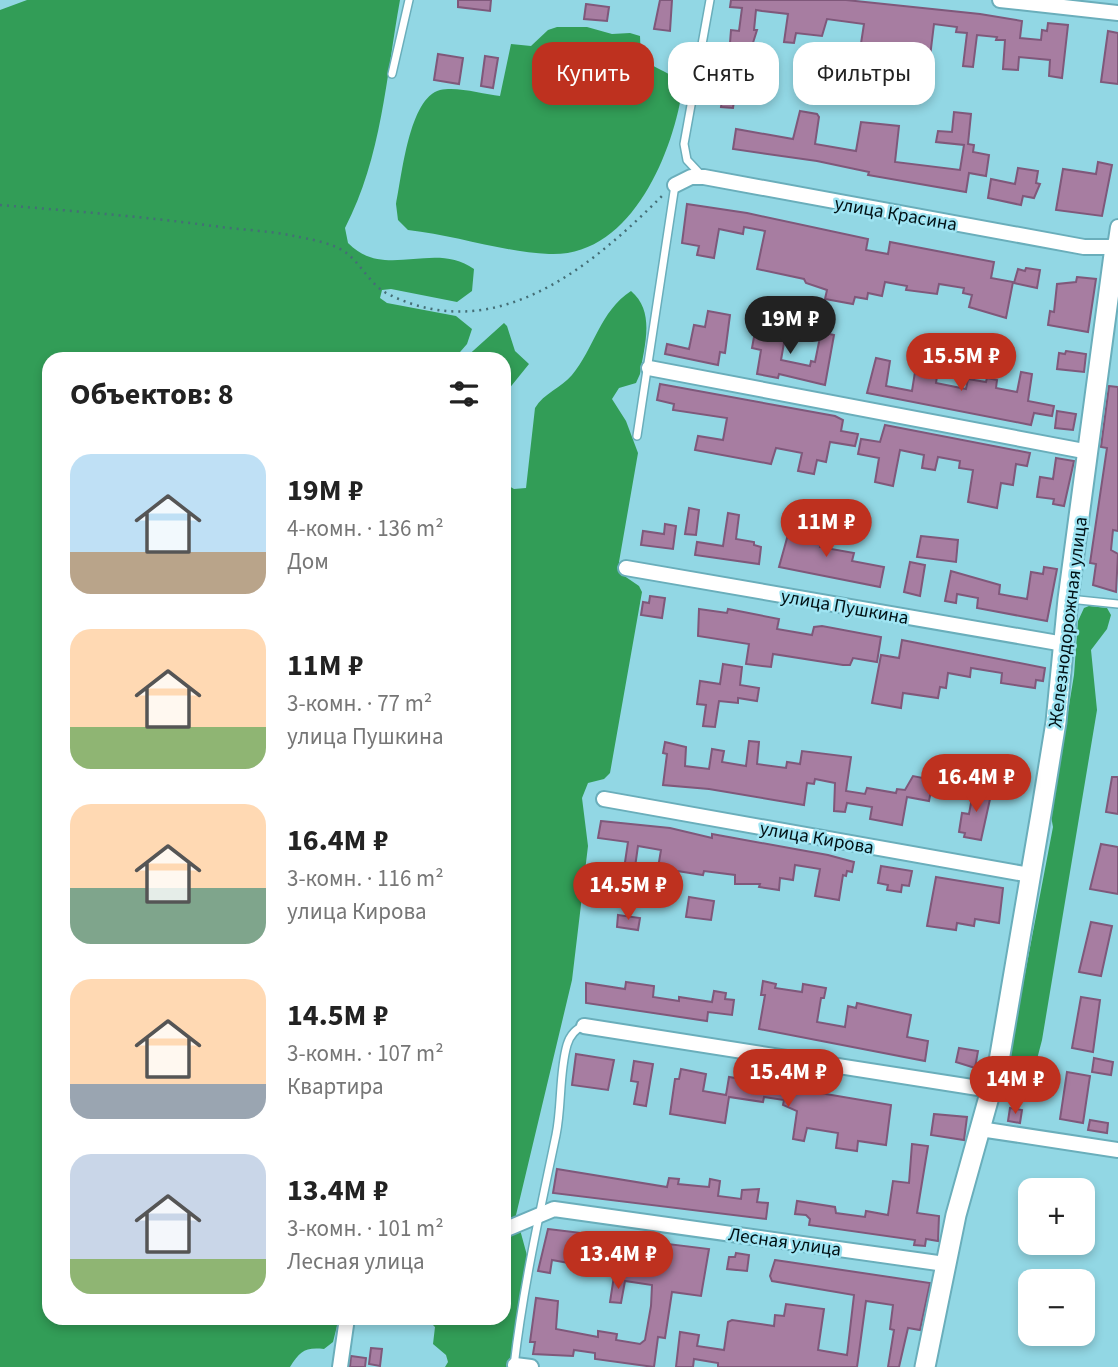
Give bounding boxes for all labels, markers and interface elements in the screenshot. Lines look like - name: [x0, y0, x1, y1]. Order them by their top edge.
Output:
- chip: Купить: [532, 42, 654, 105]
- chip: Снять: [668, 42, 779, 105]
- chip: Фильтры: [793, 42, 935, 105]
- street label: улица Красина: [832, 190, 959, 239]
- pin: 19M ₽: [741, 296, 839, 356]
- text: 19M ₽: [761, 302, 819, 335]
- pin: 15.5M ₽: [896, 334, 1026, 393]
- text: 15.5M ₽: [922, 339, 1000, 372]
- text: Объектов: 8: [70, 373, 234, 416]
- icon: filters: [445, 375, 483, 413]
- text: 19M ₽: [287, 469, 363, 512]
- icon: home: [126, 482, 210, 566]
- pin: 11M ₽: [777, 500, 875, 559]
- text: 11M ₽: [797, 505, 855, 538]
- text: 4-комн. · 136 m²: [287, 512, 444, 545]
- street label: Железнодорожная улица: [1042, 515, 1095, 729]
- text: Дом: [287, 545, 329, 578]
- street label: улица Пушкина: [779, 583, 911, 632]
- text: 11M ₽: [287, 644, 363, 687]
- icon: home: [126, 657, 210, 741]
- text: 3-комн. · 77 m²: [287, 687, 432, 720]
- text: улица Пушкина: [287, 720, 444, 753]
- pin: 16.4M ₽: [911, 754, 1041, 814]
- text: 16.4M ₽: [937, 760, 1015, 793]
- street label: улица Кирова: [758, 815, 876, 862]
- text: 16.4M ₽: [287, 819, 388, 862]
- icon: home: [126, 832, 210, 916]
- text: 3-комн. · 116 m²: [287, 862, 444, 895]
- pin: 14.5M ₽: [563, 862, 693, 922]
- text: 14.5M ₽: [589, 868, 667, 901]
- text: улица Кирова: [287, 895, 427, 928]
- text: 14.5M ₽: [287, 994, 388, 1037]
- icon: home: [126, 1007, 210, 1091]
- text: 3-комн. · 107 m²: [287, 1037, 444, 1070]
- pin: 15.4M ₽: [723, 1050, 853, 1109]
- text: 15.4M ₽: [749, 1055, 827, 1088]
- pin: 14M ₽: [966, 1056, 1064, 1116]
- text: 14M ₽: [986, 1062, 1044, 1095]
- text: Квартира: [287, 1070, 384, 1103]
- text: 13.4M ₽: [287, 1169, 388, 1212]
- map controls: [1018, 1178, 1095, 1346]
- button: +: [1018, 1178, 1095, 1255]
- icon: home: [126, 1182, 210, 1266]
- text: 3-комн. · 101 m²: [287, 1212, 444, 1245]
- street label: Лесная улица: [727, 1221, 843, 1264]
- pin: 13.4M ₽: [553, 1232, 683, 1291]
- text: 13.4M ₽: [579, 1237, 657, 1270]
- text: Лесная улица: [287, 1245, 425, 1278]
- button: −: [1018, 1269, 1095, 1346]

